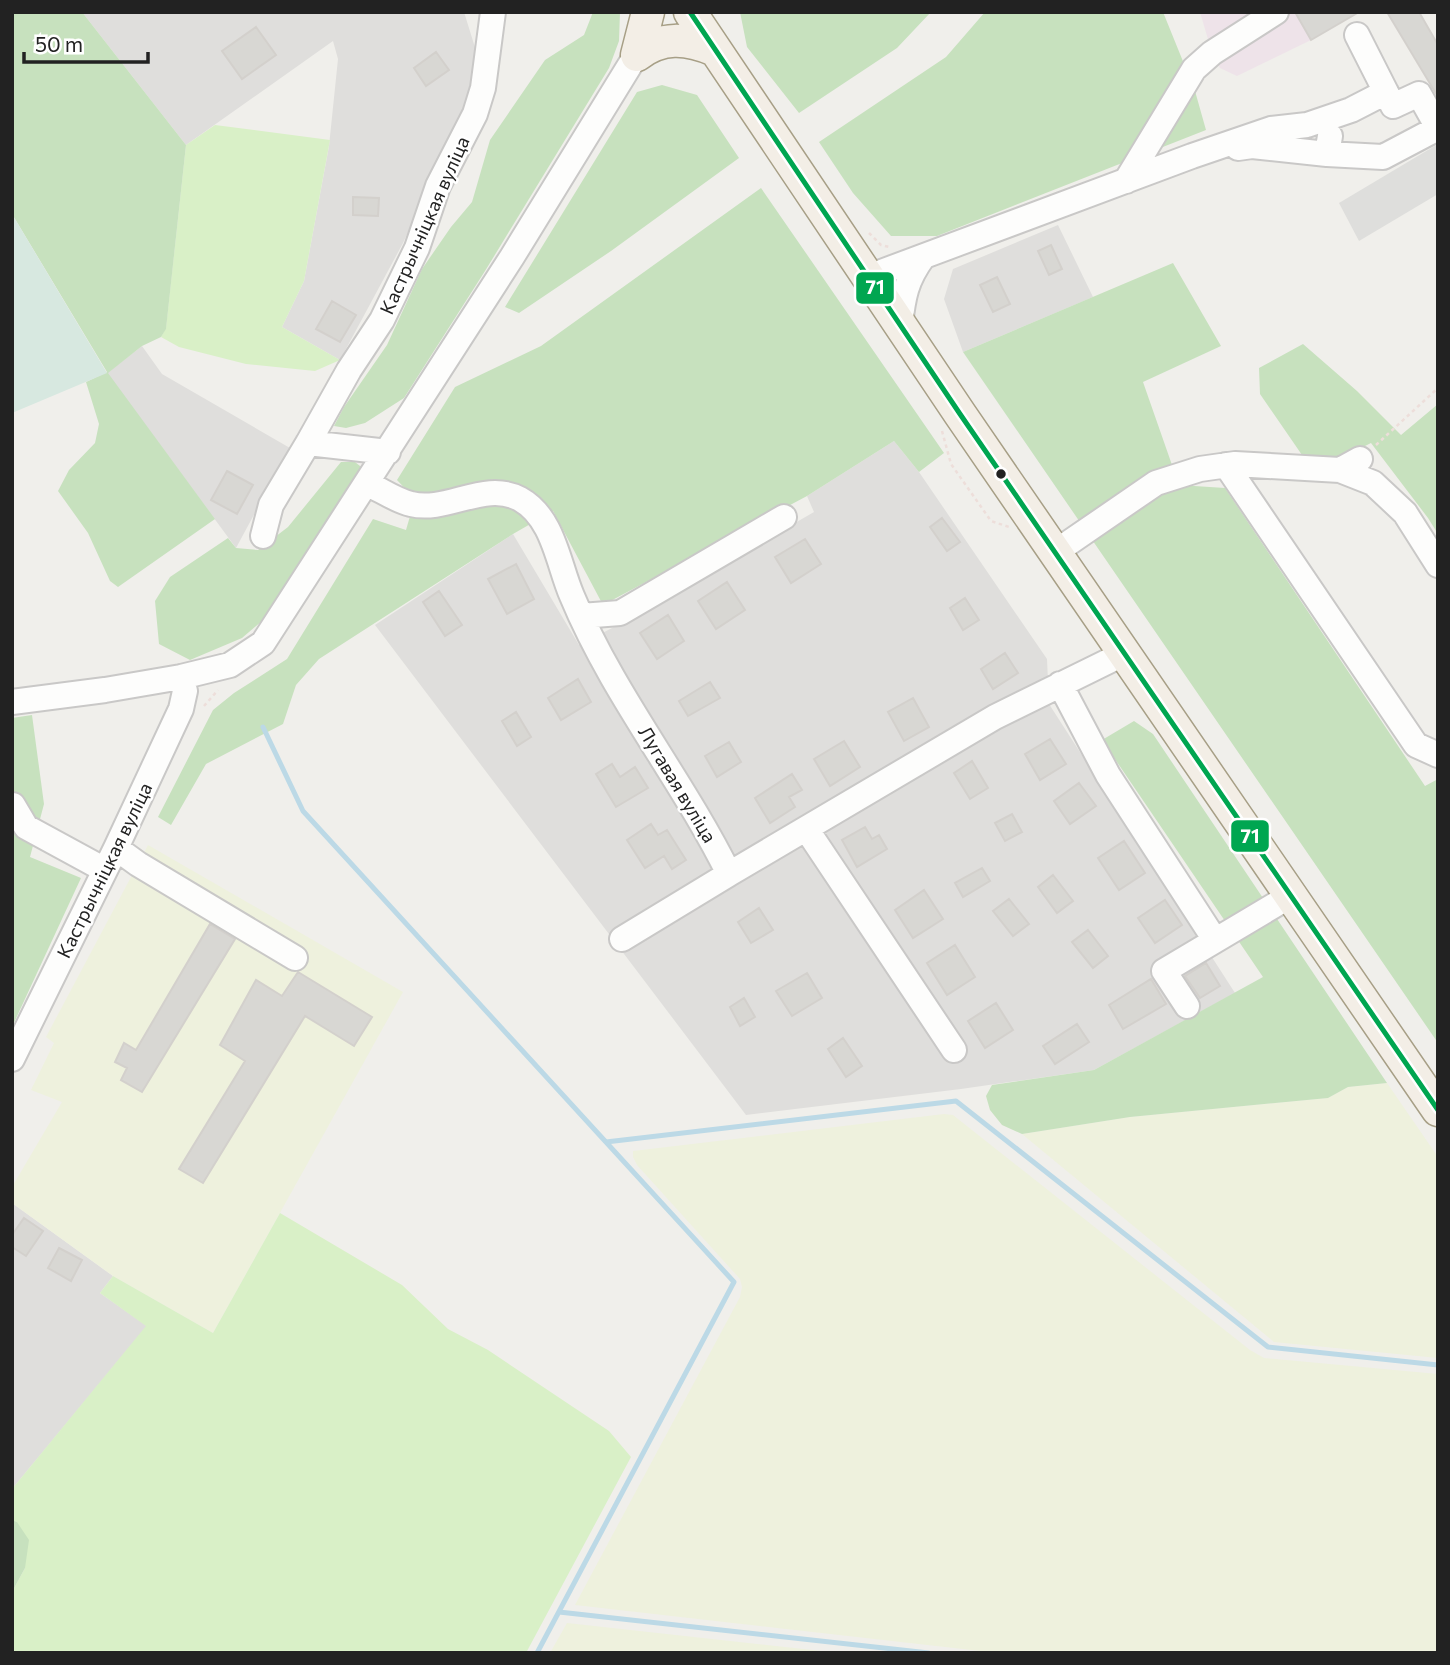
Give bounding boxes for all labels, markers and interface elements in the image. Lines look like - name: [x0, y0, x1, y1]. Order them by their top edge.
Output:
- scale bar: [24, 21, 149, 65]
- text: 50 m: [35, 31, 83, 56]
- street label: Кастрычніцкая вуліца: [374, 132, 474, 318]
- line badge: 71: [855, 271, 895, 305]
- text: 71: [865, 275, 885, 298]
- unlabelled marker: [994, 467, 1008, 481]
- street label: Лугавая вуліца: [634, 722, 722, 846]
- street label: Кастрычніцкая вуліца: [52, 779, 156, 961]
- line badge: 71: [1230, 819, 1270, 853]
- text: 71: [1240, 824, 1260, 847]

